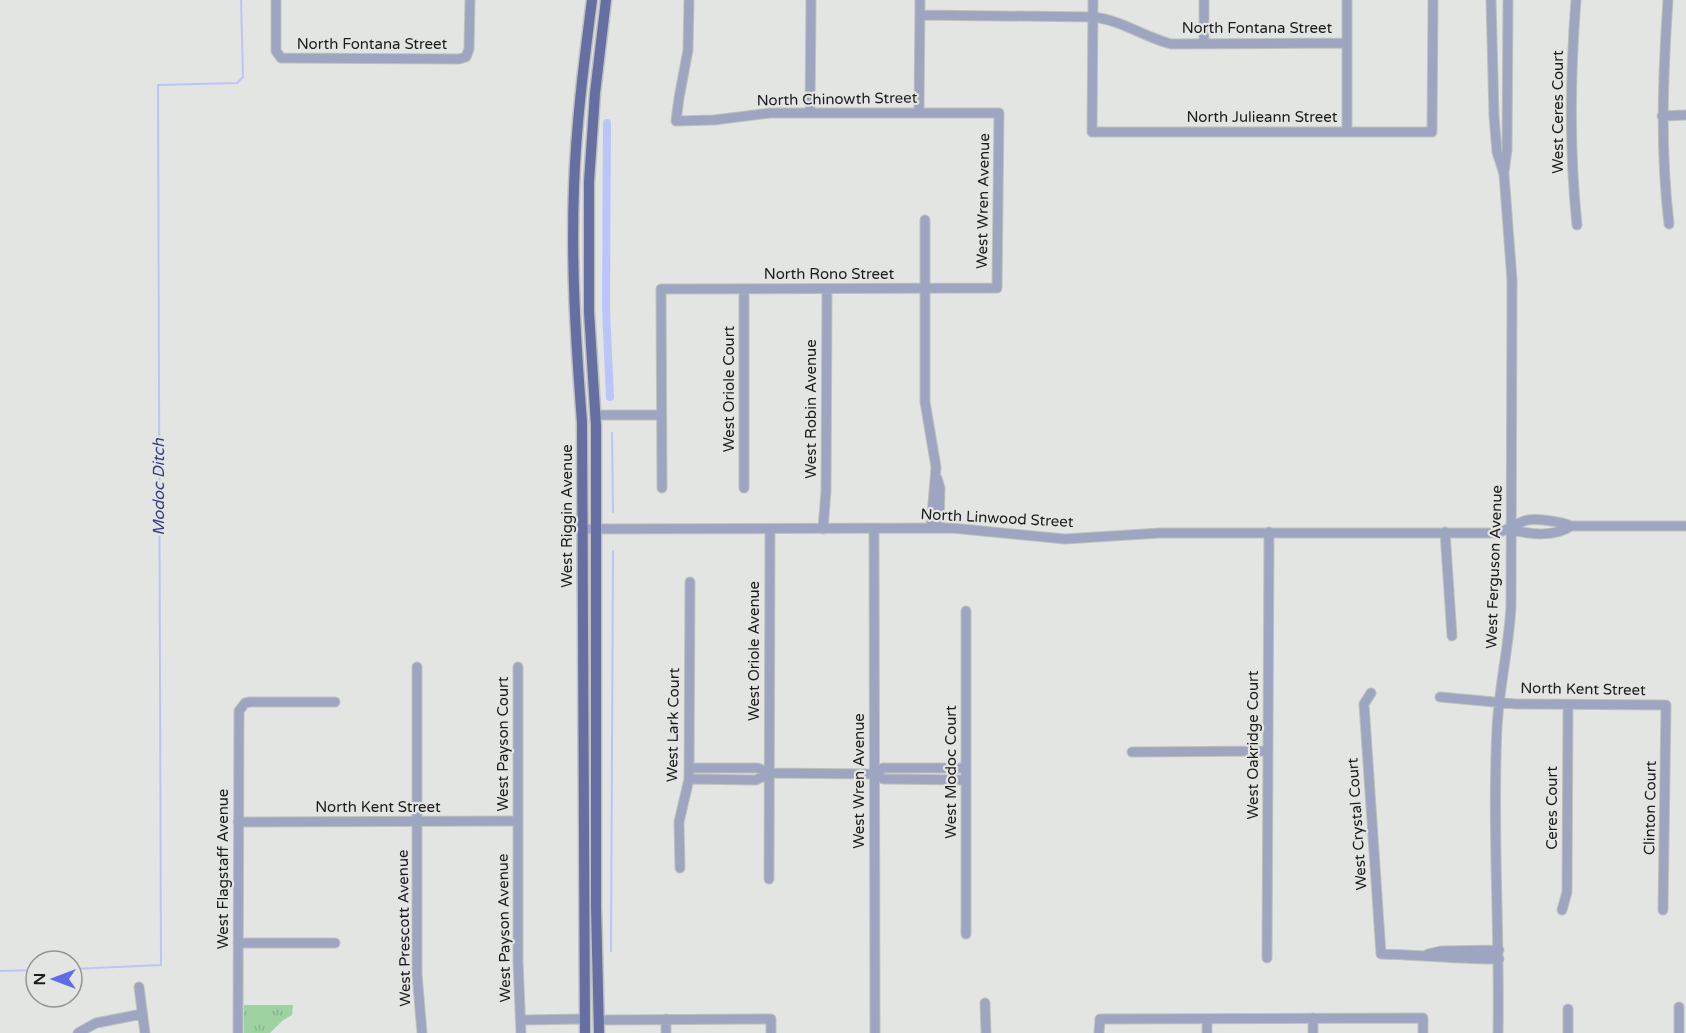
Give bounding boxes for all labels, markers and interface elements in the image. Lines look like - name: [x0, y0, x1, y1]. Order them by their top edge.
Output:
- street label: North Fontana Street: [1182, 19, 1333, 37]
- street label: North Fontana Street: [297, 35, 448, 53]
- street label: West Ceres Court: [1549, 50, 1567, 174]
- street label: North Chinowth Street: [756, 89, 918, 109]
- street label: North Julieann Street: [1186, 108, 1338, 126]
- street label: West Wren Avenue: [973, 133, 993, 269]
- street label: North Rono Street: [764, 265, 894, 283]
- street label: West Oriole Court: [720, 326, 738, 452]
- street label: West Robin Avenue: [802, 339, 820, 479]
- water label: Modoc Ditch: [149, 437, 169, 536]
- street label: West Riggin Avenue: [558, 444, 576, 588]
- street label: West Ferguson Avenue: [1482, 485, 1506, 649]
- street label: North Linwood Street: [920, 505, 1074, 531]
- street label: West Oriole Avenue: [745, 581, 763, 721]
- street label: West Lark Court: [663, 667, 683, 782]
- street label: West Oakridge Court: [1244, 670, 1262, 820]
- street label: West Payson Court: [494, 676, 512, 812]
- street label: North Kent Street: [1520, 679, 1646, 699]
- street label: West Modoc Court: [942, 705, 960, 839]
- street label: West Wren Avenue: [850, 713, 868, 849]
- street label: West Crystal Court: [1343, 757, 1371, 891]
- street label: Clinton Court: [1640, 760, 1660, 855]
- street label: Ceres Court: [1543, 766, 1561, 850]
- street label: West Flagstaff Avenue: [214, 789, 232, 949]
- street label: North Kent Street: [315, 798, 441, 816]
- street label: West Prescott Avenue: [394, 849, 414, 1007]
- street label: West Payson Avenue: [494, 853, 514, 1003]
- north arrow: [24, 949, 84, 1009]
- text: N: [30, 973, 50, 985]

